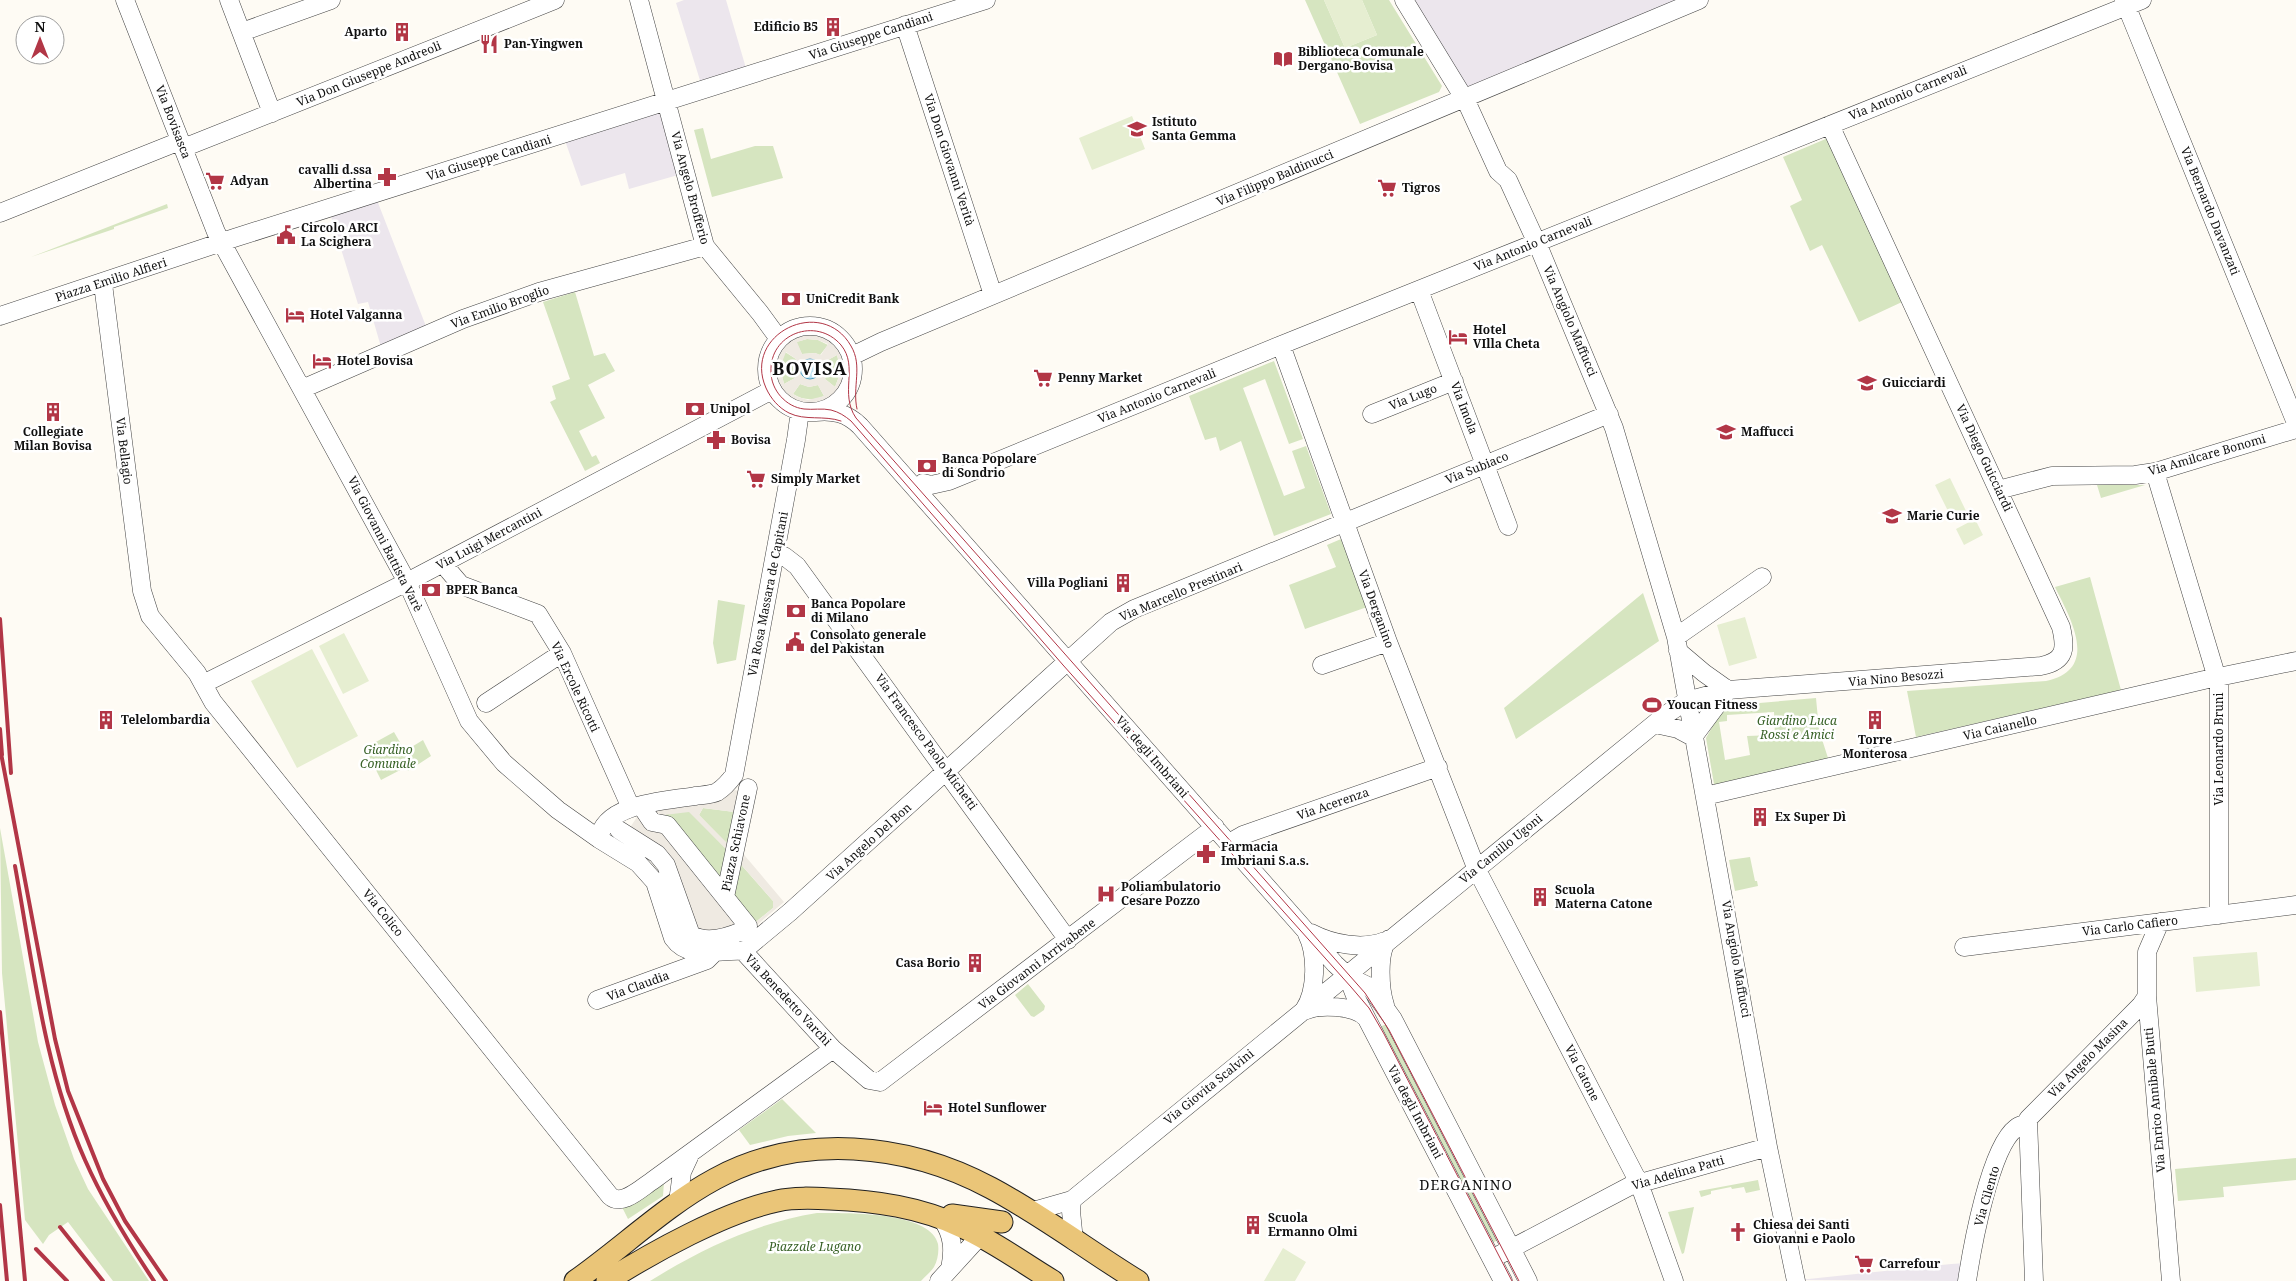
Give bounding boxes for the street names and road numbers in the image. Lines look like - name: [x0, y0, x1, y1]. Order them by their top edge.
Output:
- street label: Via Giuseppe Candiani: [807, 7, 935, 64]
- street label: Via Don Giuseppe Andreoli: [294, 37, 444, 110]
- street label: Via Antonio Carnevali: [1846, 61, 1970, 124]
- street label: Via Bovisasca: [152, 83, 195, 161]
- street label: Via Don Giovanni Verità: [920, 92, 979, 228]
- street label: Via Angelo Brofferio: [667, 129, 714, 246]
- street label: Via Giuseppe Candiani: [425, 130, 553, 185]
- street label: Via Bernardo Davanzati: [2177, 144, 2244, 278]
- street label: Via Filippo Baldinucci: [1214, 145, 1336, 210]
- street label: Via Antonio Carnevali: [1471, 212, 1595, 275]
- street label: Piazza Emilio Alfieri: [53, 253, 169, 306]
- street label: Via Angiolo Maffucci: [1539, 263, 1602, 379]
- street label: Via Emilio Broglio: [448, 281, 551, 332]
- street label: Via Antonio Carnevali: [1095, 364, 1219, 427]
- street label: Via Lugo: [1386, 379, 1439, 414]
- street label: Via Imola: [1447, 379, 1482, 437]
- street label: Via Diego Guicciardi: [1952, 401, 2017, 514]
- street label: Via Bellagio: [112, 416, 137, 486]
- street label: Via Amilcare Bonomi: [2146, 430, 2268, 479]
- street label: Via Subiaco: [1443, 447, 1511, 488]
- street label: Via Giovanni Battista Varè: [344, 473, 427, 614]
- street label: Via Luigi Mercantini: [433, 503, 545, 574]
- street label: Via Rosa Massara de Capitani: [743, 510, 792, 678]
- street label: Via Marcello Prestinari: [1117, 558, 1245, 625]
- street label: Via Derganino: [1354, 567, 1399, 650]
- street label: Via Ercole Ricotti: [547, 639, 604, 735]
- street label: Via Nino Besozzi: [1848, 665, 1944, 690]
- street label: Via Francesco Paolo Michetti: [871, 670, 982, 813]
- street label: Via Leonardo Bruni: [2210, 692, 2227, 805]
- street label: Via Caianello: [1961, 711, 2038, 744]
- street label: Via degli Imbriani: [1112, 712, 1193, 801]
- street label: Via Acerenza: [1295, 783, 1371, 824]
- street label: Piazza Schiavone: [717, 793, 754, 893]
- street label: Via Angelo Del Bon: [822, 799, 915, 884]
- street label: Via Camillo Ugoni: [1456, 810, 1546, 887]
- street label: Via Colico: [359, 885, 408, 940]
- street label: Via Angiolo Maffucci: [1718, 899, 1755, 1019]
- street label: Via Carlo Cafiero: [2081, 911, 2179, 940]
- street label: Via Giovanni Arrivabene: [975, 914, 1099, 1013]
- street label: Via Benedetto Varchi: [741, 950, 835, 1049]
- street label: Via Claudia: [604, 966, 672, 1005]
- street label: Via Angelo Masina: [2044, 1014, 2131, 1101]
- street label: Via Enrico Annibale Butti: [2140, 1027, 2169, 1173]
- street label: Via Catone: [1561, 1042, 1604, 1104]
- street label: Via Giovita Scalvini: [1160, 1045, 1257, 1128]
- street label: Via degli Imbriani: [1384, 1062, 1447, 1162]
- street label: Via Adelina Patti: [1630, 1151, 1726, 1194]
- street label: Via Cilento: [1970, 1164, 2003, 1228]

